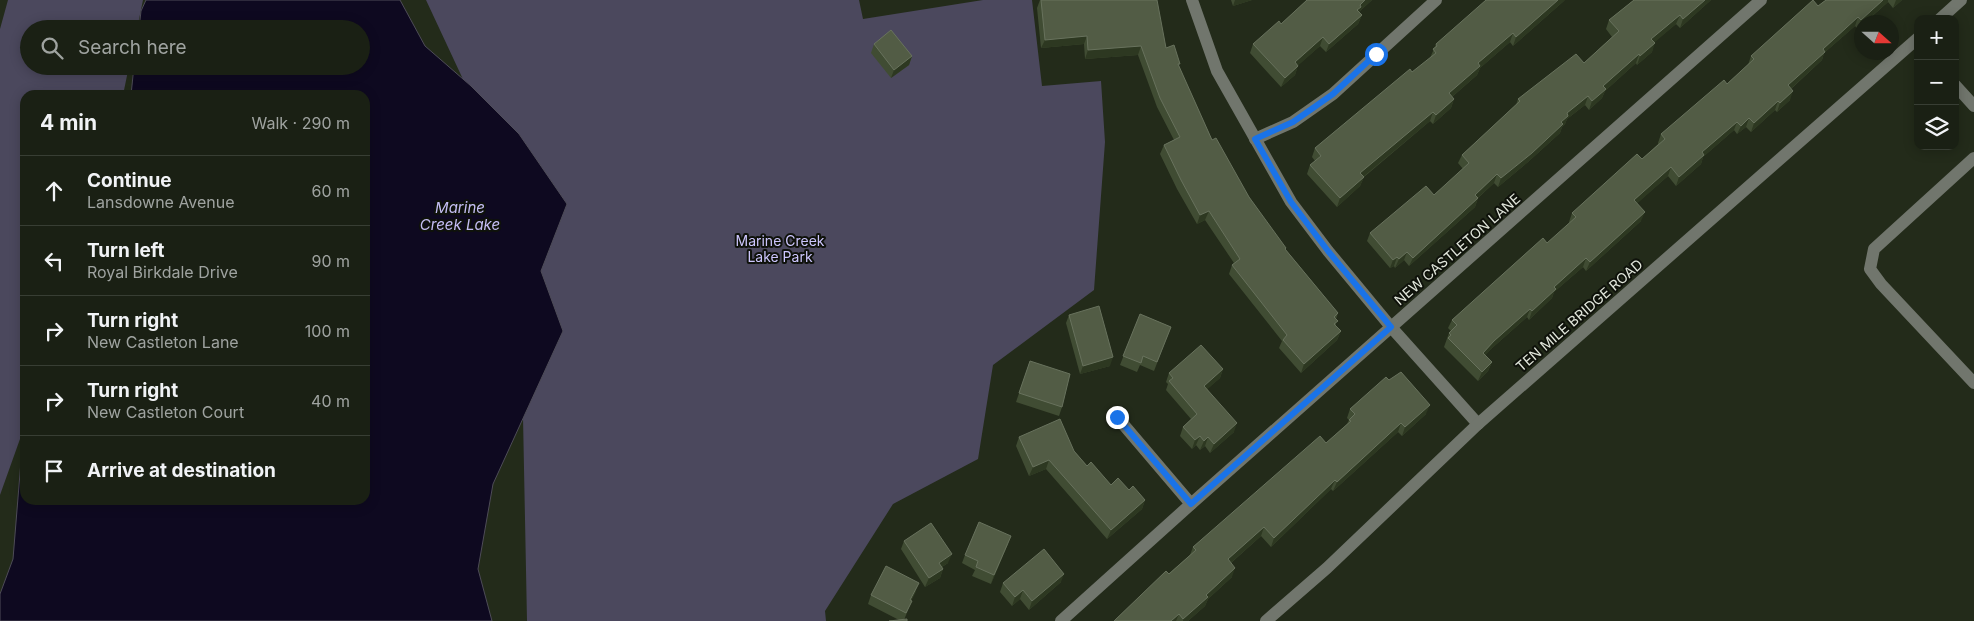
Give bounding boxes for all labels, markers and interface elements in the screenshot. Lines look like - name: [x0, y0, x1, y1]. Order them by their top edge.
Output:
- north arrow: [1854, 15, 1899, 60]
- map controls: [1914, 15, 1959, 150]
- button: +: [1914, 15, 1959, 60]
- search box: [20, 20, 370, 75]
- icon: search: [38, 34, 66, 62]
- text: Search here: [78, 36, 187, 59]
- route start: [1365, 43, 1388, 66]
- button: −: [1914, 60, 1959, 105]
- button: layers: [1914, 105, 1959, 150]
- text: 4 min: [40, 110, 97, 135]
- text: Walk · 290 m: [252, 113, 350, 133]
- text: Continue: [87, 169, 172, 192]
- icon: ahead: [40, 177, 68, 205]
- text: 60 m: [311, 181, 350, 201]
- street label: NEW CASTLETON LANE: [1391, 190, 1523, 308]
- text: Lansdowne Avenue: [87, 192, 235, 212]
- water label: Marine Creek Lake: [420, 198, 500, 234]
- park label: Marine Creek Lake Park: [735, 232, 825, 265]
- text: Turn left: [87, 239, 165, 262]
- icon: left: [40, 247, 68, 275]
- text: 90 m: [311, 251, 350, 271]
- street label: TEN MILE BRIDGE ROAD: [1512, 255, 1646, 375]
- text: Royal Birkdale Drive: [87, 262, 238, 282]
- text: Turn right: [87, 309, 178, 332]
- icon: right: [40, 317, 68, 345]
- text: 100 m: [305, 321, 350, 341]
- text: New Castleton Lane: [87, 332, 239, 352]
- text: Turn right: [87, 379, 178, 402]
- icon: right: [40, 387, 68, 415]
- text: 40 m: [311, 391, 350, 411]
- text: New Castleton Court: [87, 402, 244, 422]
- route end: [1106, 406, 1129, 429]
- icon: arrive: [40, 457, 68, 485]
- text: Arrive at destination: [87, 459, 276, 482]

